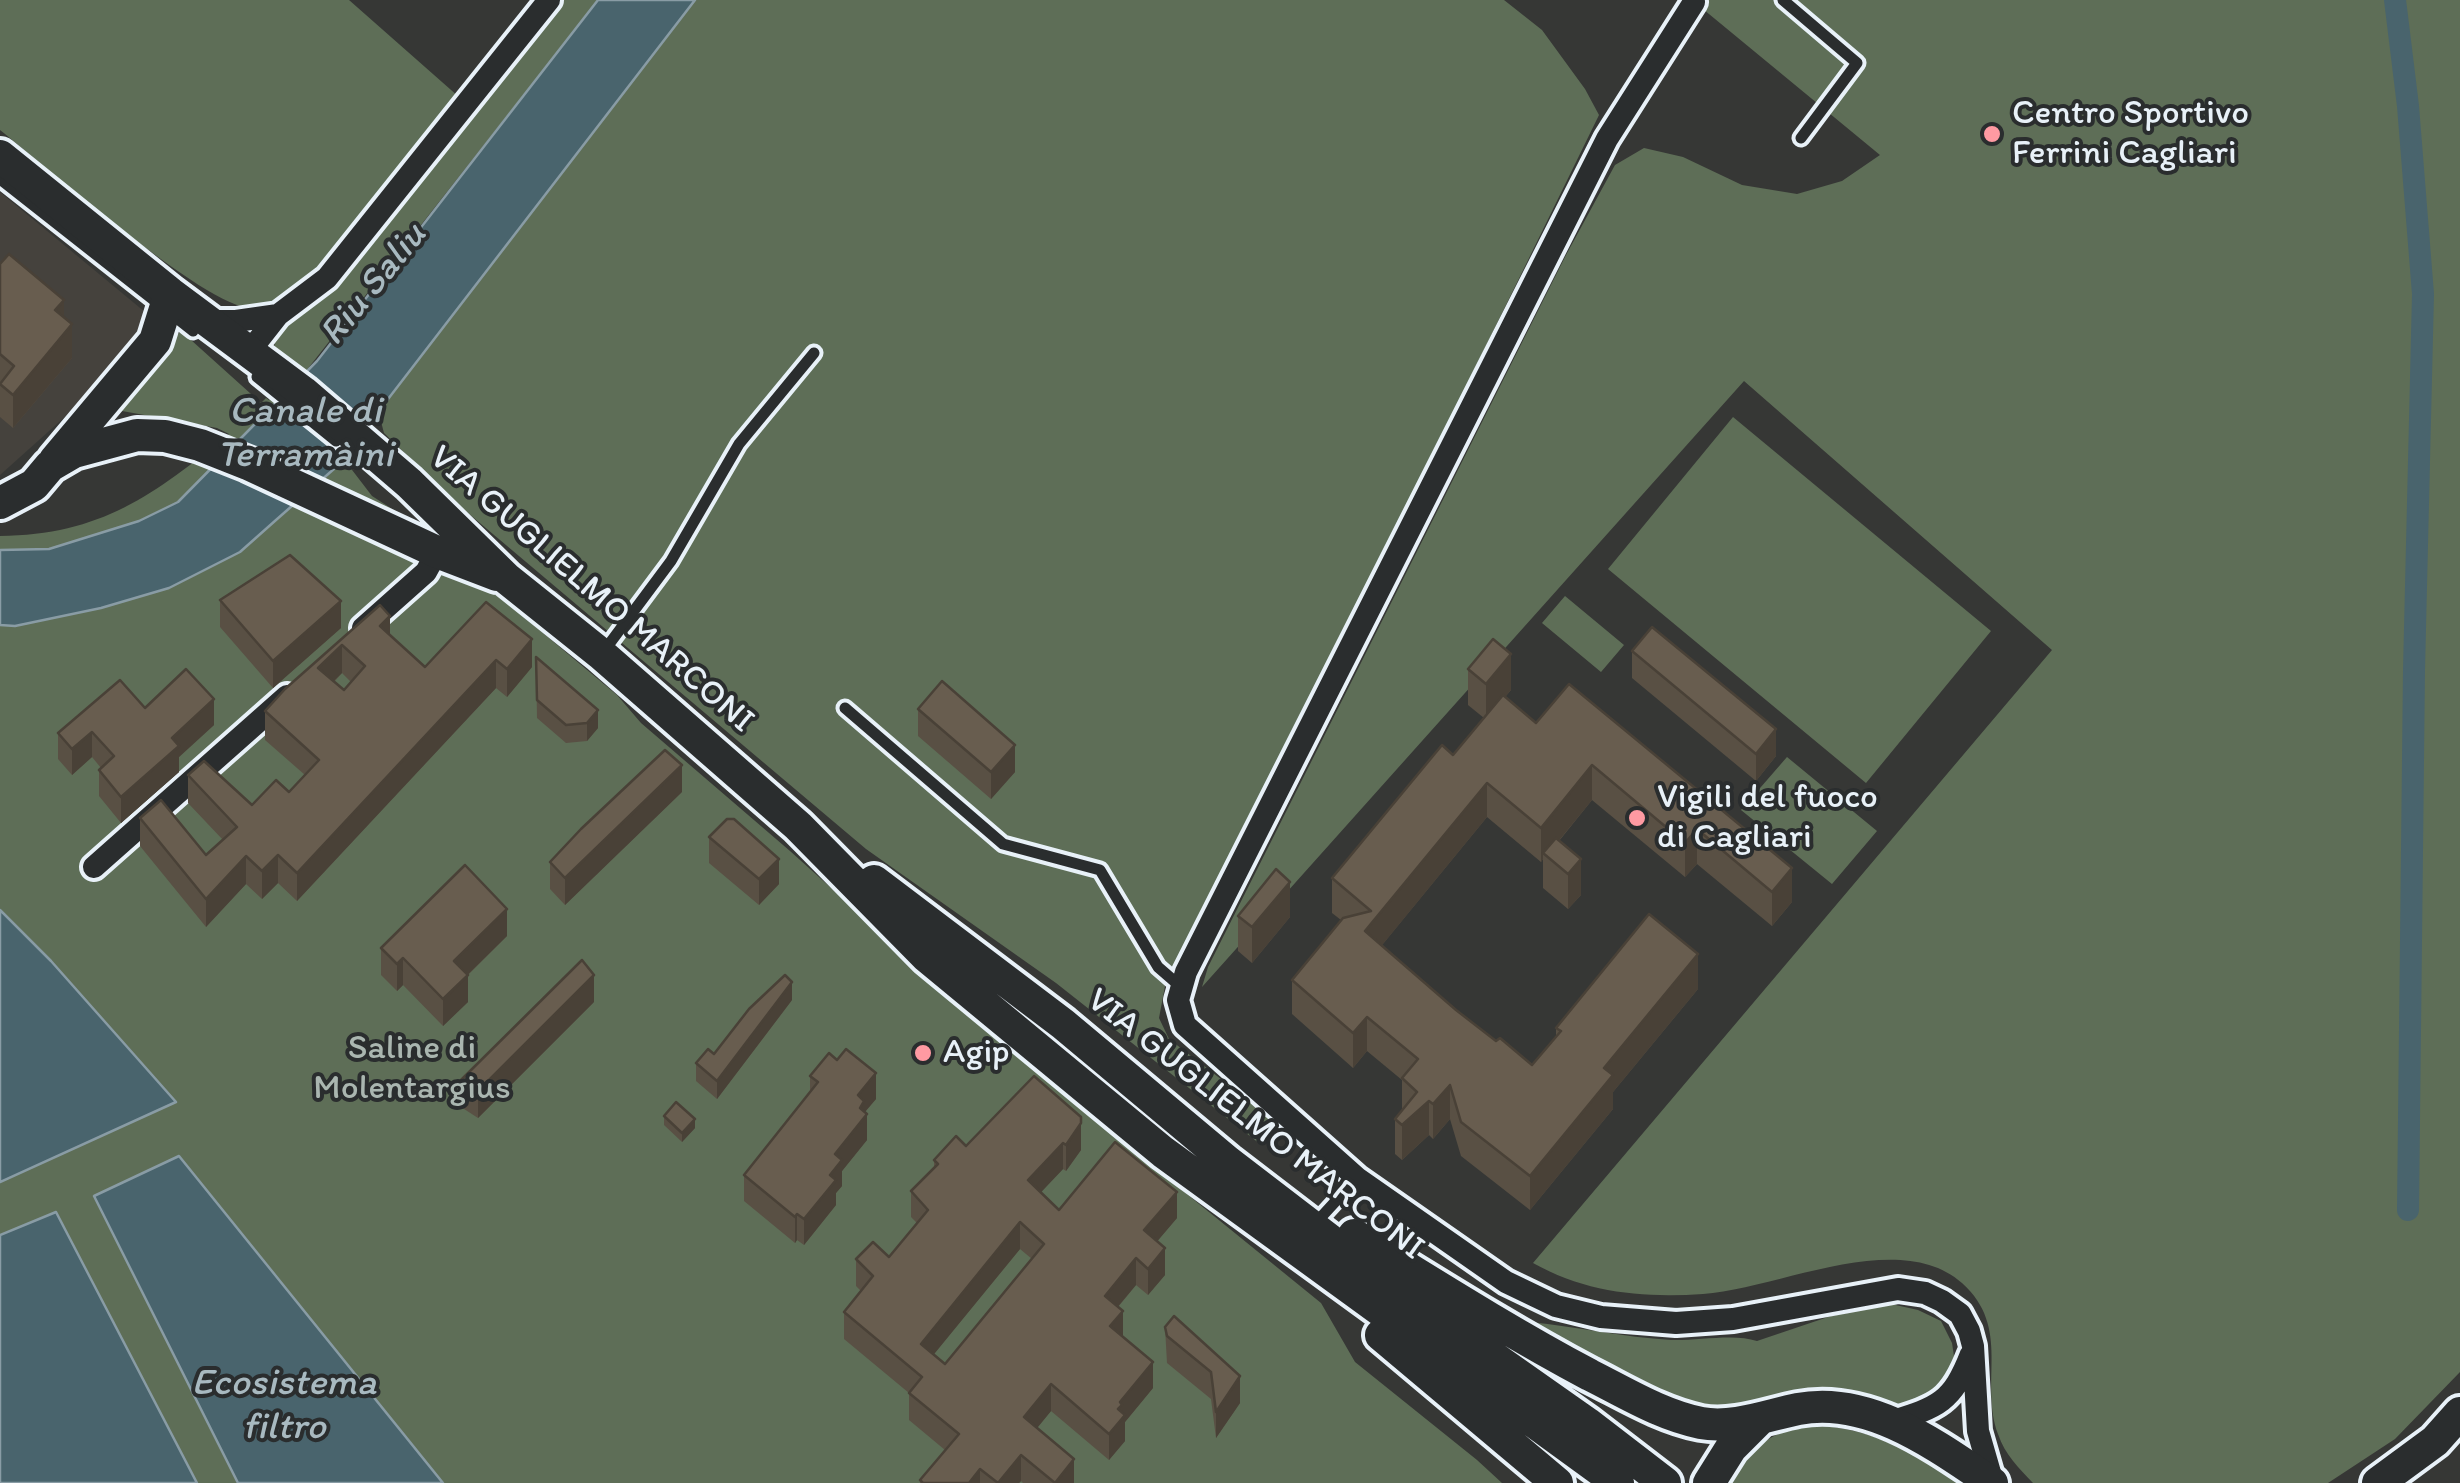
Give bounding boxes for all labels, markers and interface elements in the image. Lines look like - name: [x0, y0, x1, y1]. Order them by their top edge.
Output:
- place label: Centro Sportivo Ferrini Cagliari: [2012, 93, 2249, 175]
- marker: Centro Sportivo Ferrini Cagliari: [1981, 123, 2003, 145]
- water label: Riu Saliu: [311, 214, 437, 356]
- water label: Canale di Terramàini: [217, 389, 393, 478]
- street label: VIA GUGLIELMO MARCONI: [420, 437, 762, 743]
- place label: Vigili del fuoco di Cagliari: [1657, 777, 1878, 859]
- marker: Vigili del fuoco di Cagliari: [1626, 807, 1648, 829]
- street label: VIA GUGLIELMO MARCONI: [1078, 980, 1432, 1270]
- park label: Saline di Molentargius: [313, 1028, 511, 1110]
- place label: Agip: [943, 1032, 1010, 1074]
- marker: Agip: [912, 1042, 934, 1064]
- water label: Ecosistema filtro: [192, 1361, 376, 1450]

